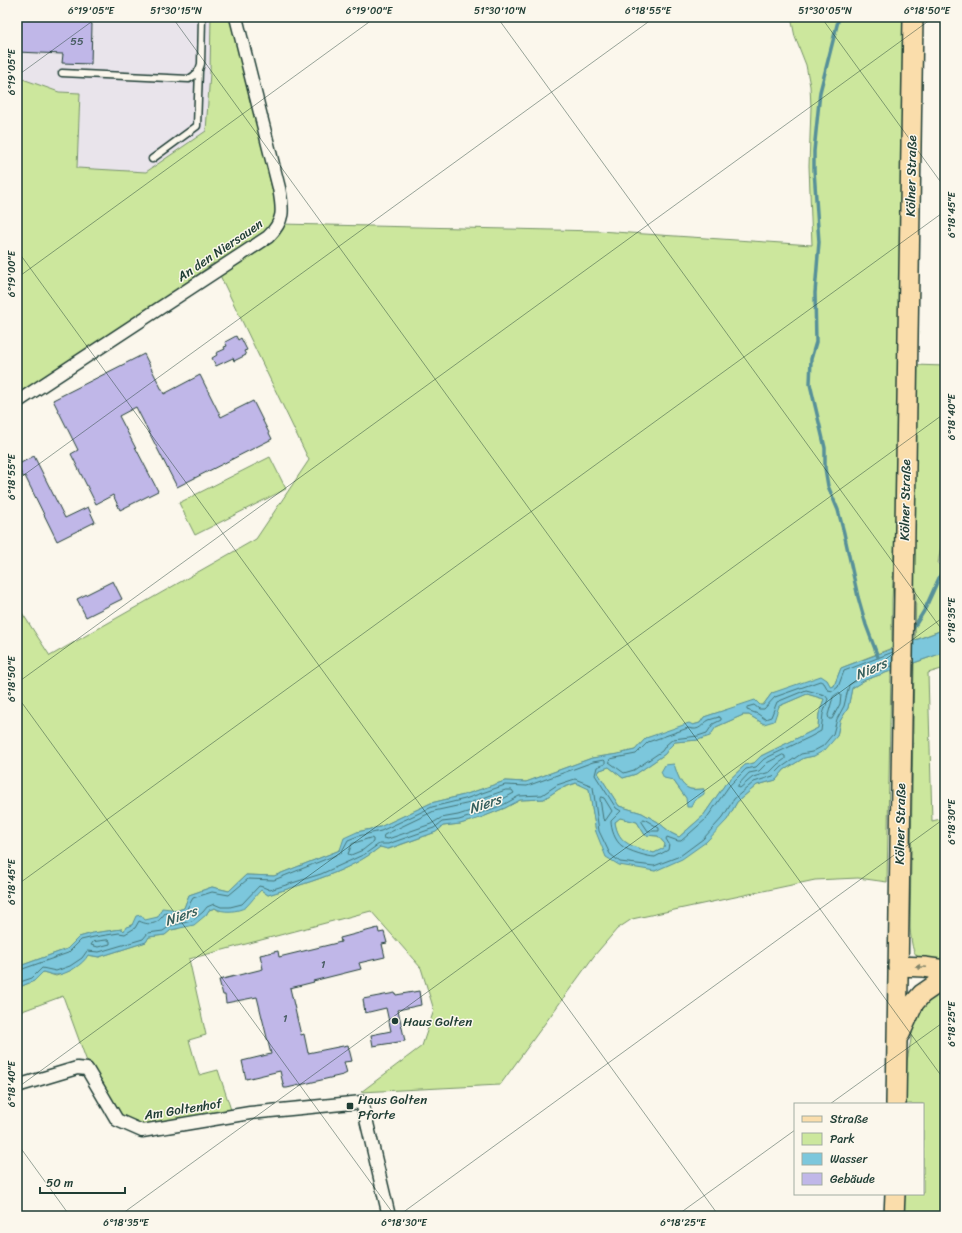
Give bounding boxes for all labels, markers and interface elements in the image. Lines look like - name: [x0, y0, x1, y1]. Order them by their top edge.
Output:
- text: 6°19'05"E: [68, 2, 116, 20]
- text: 51°30'15"N: [150, 2, 202, 20]
- text: 6°19'00"E: [346, 2, 394, 20]
- text: 51°30'10"N: [474, 2, 526, 20]
- text: 6°18'55"E: [625, 2, 672, 20]
- text: 51°30'05"N: [798, 2, 852, 20]
- text: 6°18'50"E: [904, 2, 952, 20]
- house number: 55: [70, 32, 84, 51]
- text: 6°19'05"E: [3, 47, 21, 95]
- street label: Kölner Straße: [899, 135, 923, 217]
- text: 6°18'45"E: [943, 191, 961, 238]
- street label: An den Niersauen: [171, 213, 268, 288]
- text: 6°19'00"E: [3, 249, 21, 297]
- text: 6°18'40"E: [943, 392, 961, 440]
- text: 6°18'55"E: [3, 453, 21, 500]
- street label: Kölner Straße: [893, 459, 917, 541]
- text: 6°18'35"E: [943, 596, 961, 643]
- water label: Niers: [851, 650, 893, 687]
- text: 6°18'50"E: [3, 654, 21, 702]
- street label: Kölner Straße: [888, 783, 912, 865]
- water label: Niers: [465, 786, 506, 821]
- text: 6°18'30"E: [943, 798, 961, 845]
- text: 6°18'45"E: [3, 858, 21, 905]
- water label: Niers: [161, 898, 202, 933]
- house number: 1: [321, 955, 326, 974]
- one-way arrow: [914, 964, 927, 970]
- text: 6°18'25"E: [943, 1000, 961, 1047]
- house number: 1: [283, 1009, 288, 1028]
- place label: Haus Golten: [403, 1010, 472, 1033]
- marker: Haus Golten: [390, 1016, 400, 1026]
- text: 6°18'40"E: [3, 1059, 21, 1107]
- place label: Haus Golten Pforte: [358, 1088, 427, 1126]
- street label: Am Goltenhof: [142, 1091, 225, 1127]
- marker: Haus Golten Pforte: [345, 1101, 355, 1111]
- legend: [794, 1103, 924, 1195]
- text: Straße: [830, 1108, 868, 1130]
- text: Park: [830, 1128, 855, 1150]
- text: Wasser: [830, 1148, 868, 1170]
- text: Gebäude: [830, 1168, 875, 1190]
- scale bar: [40, 1169, 125, 1195]
- text: 50 m: [46, 1172, 73, 1194]
- text: 6°18'35"E: [103, 1214, 150, 1232]
- text: 6°18'30"E: [381, 1214, 428, 1232]
- text: 6°18'25"E: [660, 1214, 707, 1232]

